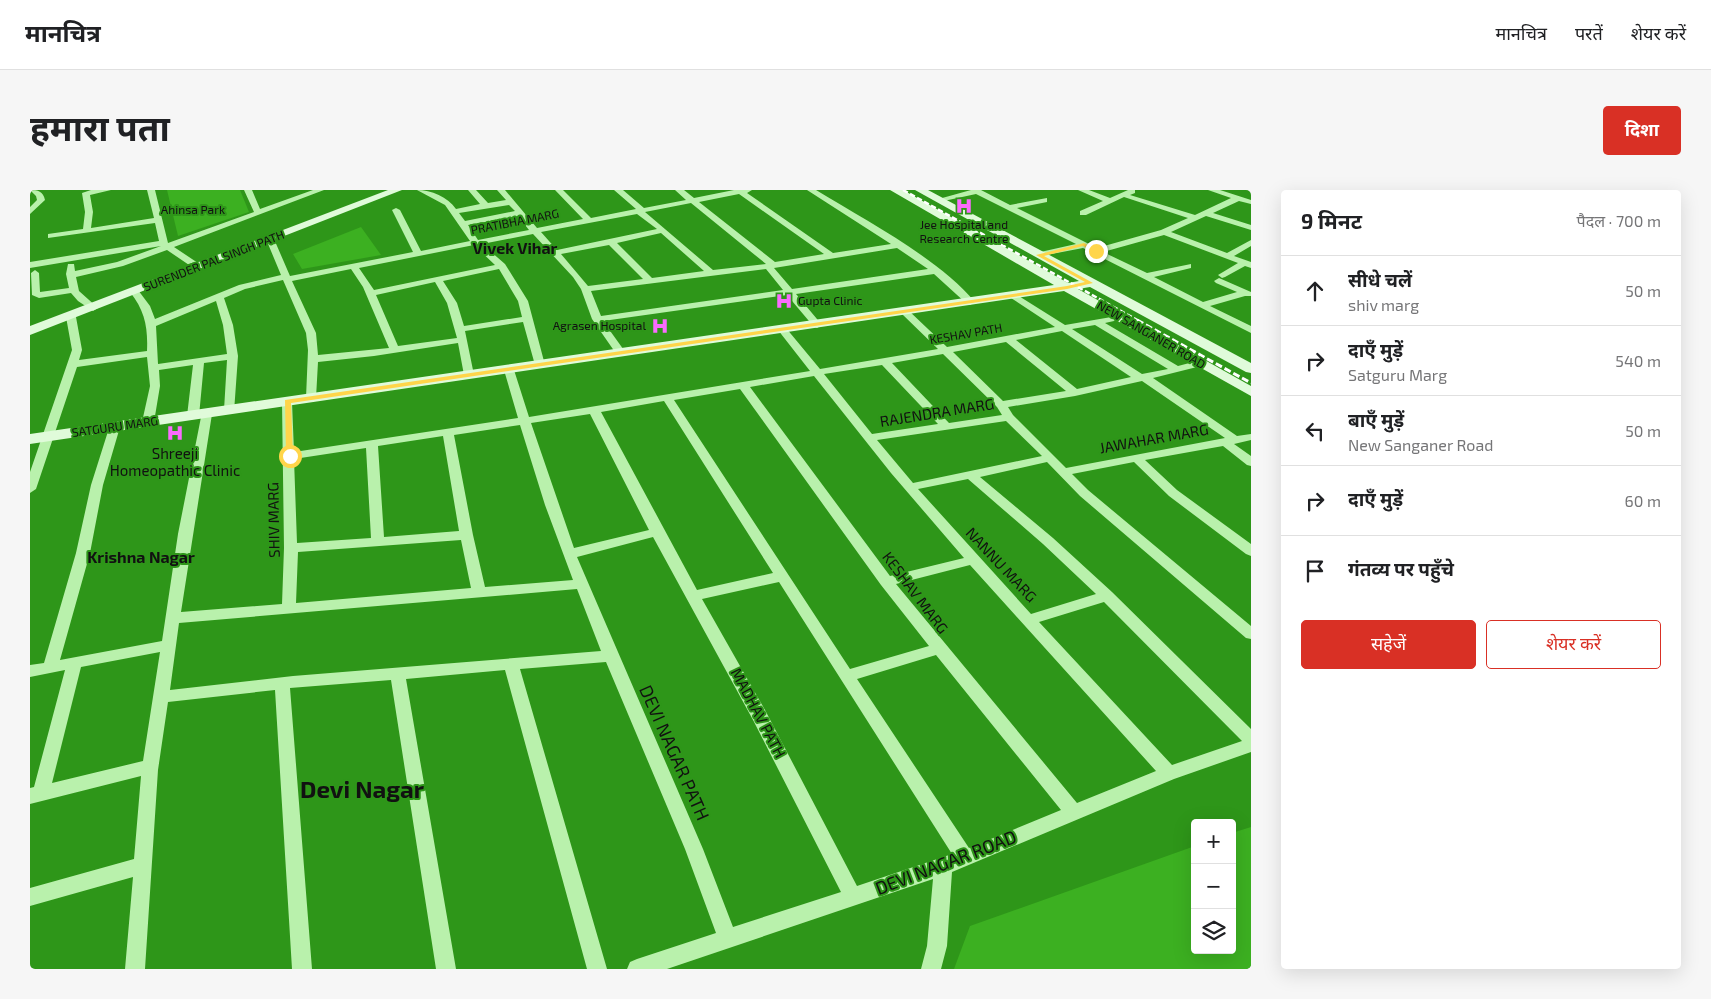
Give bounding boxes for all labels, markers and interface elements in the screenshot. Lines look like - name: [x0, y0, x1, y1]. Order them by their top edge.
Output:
- text: मानचित्र: [25, 18, 101, 47]
- text: मानचित्र: [1495, 22, 1547, 44]
- text: परतें: [1575, 22, 1603, 44]
- text: शेयर करें: [1631, 22, 1686, 44]
- text: हमारा पता: [30, 106, 170, 148]
- button: दिशा: [1603, 106, 1681, 155]
- hospital icon: Jee Hospital and Research Centre: [954, 196, 974, 216]
- park label: Ahinsa Park: [161, 202, 225, 216]
- street label: PRATIBHA MARG: [469, 206, 560, 236]
- text: 9 मिनट: [1301, 208, 1362, 233]
- text: पैदल · 700 m: [1577, 211, 1661, 230]
- place label: Jee Hospital and Research Centre: [919, 217, 1009, 245]
- street label: SURENDER PAL SINGH PATH: [141, 227, 286, 293]
- district label: Vivek Vihar: [473, 238, 558, 257]
- route end: [1085, 240, 1108, 263]
- text: सीधे चलें: [1348, 268, 1412, 291]
- icon: ahead: [1301, 277, 1329, 305]
- text: 50 m: [1625, 281, 1661, 300]
- hospital icon: Gupta Clinic: [774, 291, 794, 311]
- place label: Gupta Clinic: [798, 293, 862, 307]
- text: shiv marg: [1348, 295, 1419, 314]
- street label: NEW SANGANER ROAD: [1095, 297, 1208, 371]
- hospital icon: Agrasen Hospital: [650, 316, 670, 336]
- place label: Agrasen Hospital: [553, 318, 646, 332]
- street label: KESHAV PATH: [928, 320, 1003, 346]
- text: दाएँ मुड़ें: [1348, 338, 1403, 361]
- icon: right: [1301, 347, 1329, 375]
- text: 540 m: [1615, 351, 1661, 370]
- text: Satguru Marg: [1348, 365, 1447, 384]
- street label: RAJENDRA MARG: [878, 394, 995, 430]
- text: बाएँ मुड़ें: [1348, 408, 1404, 431]
- street label: SATGURU MARG: [71, 413, 159, 439]
- icon: left: [1301, 417, 1329, 445]
- street label: JAWAHAR MARG: [1098, 420, 1210, 456]
- text: 50 m: [1625, 421, 1661, 440]
- hospital icon: Shreeji Homeopathic Clinic: [165, 423, 185, 443]
- text: New Sanganer Road: [1348, 435, 1493, 454]
- place label: Shreeji Homeopathic Clinic: [110, 444, 240, 479]
- route start: [279, 445, 302, 468]
- street label: SHIV MARG: [263, 482, 283, 558]
- icon: right: [1301, 487, 1329, 515]
- text: दाएँ मुड़ें: [1348, 487, 1403, 510]
- text: 60 m: [1625, 491, 1661, 510]
- street label: NANNU MARG: [963, 523, 1041, 605]
- district label: Krishna Nagar: [87, 547, 195, 566]
- street label: KESHAV MARG: [879, 548, 952, 637]
- icon: arrive: [1301, 557, 1329, 585]
- text: गंतव्य पर पहुँचे: [1348, 557, 1454, 580]
- button: सहेजें: [1301, 620, 1476, 669]
- button: शेयर करें: [1486, 620, 1661, 669]
- street label: MADHAV PATH: [728, 665, 790, 760]
- street label: DEVI NAGAR PATH: [635, 682, 715, 824]
- district label: Devi Nagar: [300, 774, 425, 803]
- map controls: [1191, 819, 1236, 954]
- button: +: [1191, 819, 1236, 864]
- street label: DEVI NAGAR ROAD: [872, 825, 1019, 899]
- button: −: [1191, 864, 1236, 909]
- button: layers: [1191, 909, 1236, 954]

